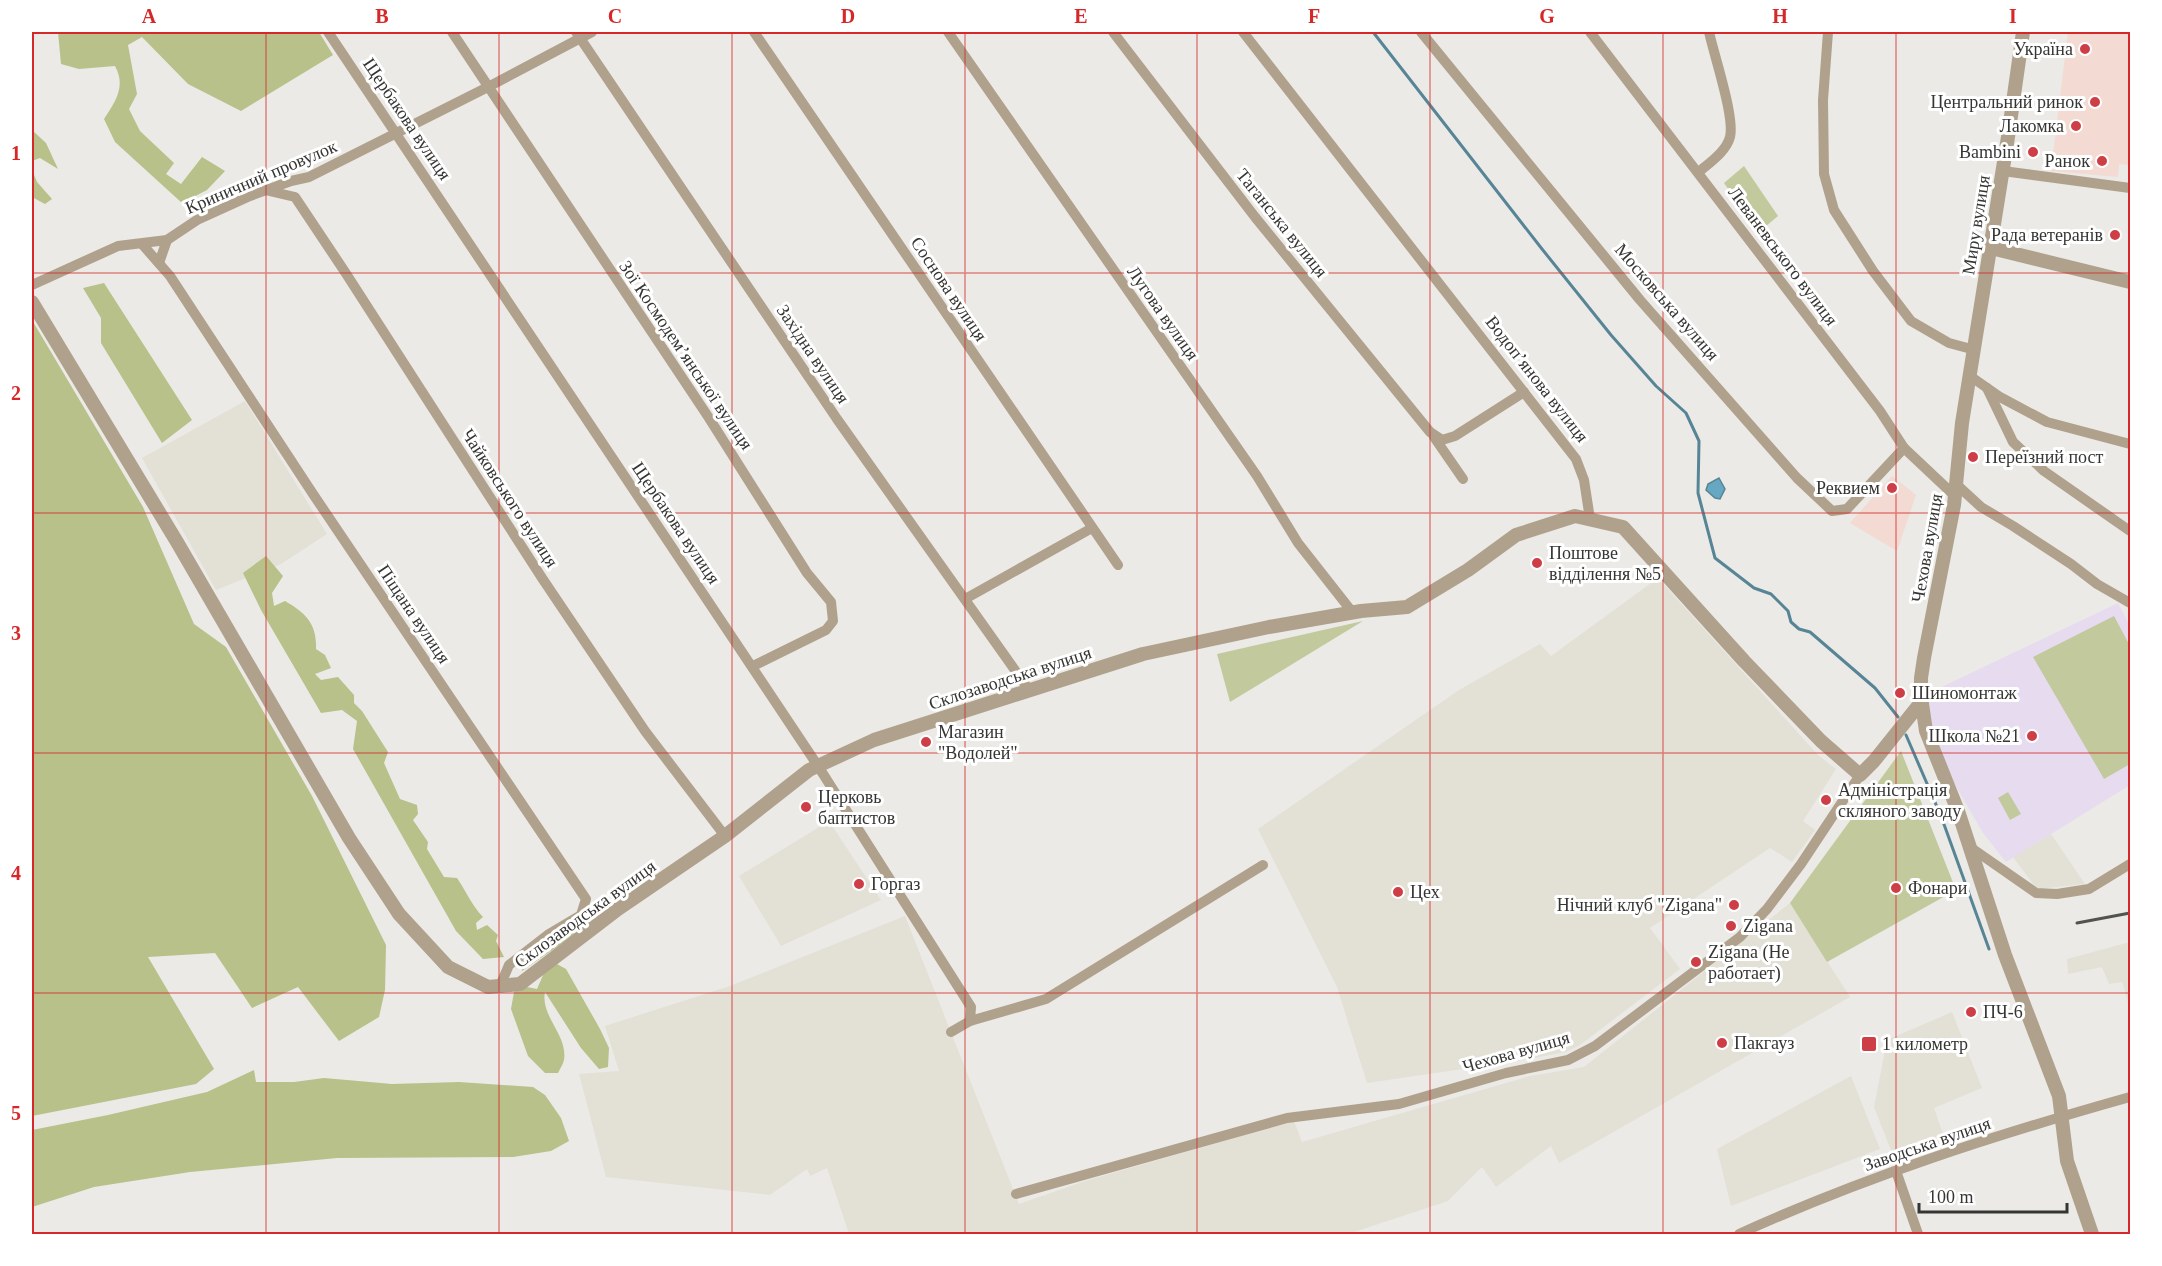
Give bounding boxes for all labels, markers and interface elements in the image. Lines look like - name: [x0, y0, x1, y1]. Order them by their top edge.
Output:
- text: A: [142, 5, 157, 27]
- text: B: [375, 5, 389, 27]
- text: C: [608, 5, 622, 27]
- text: D: [841, 5, 855, 27]
- text: E: [1074, 5, 1088, 27]
- text: F: [1308, 5, 1320, 27]
- text: G: [1539, 5, 1555, 27]
- text: H: [1772, 5, 1788, 27]
- text: I: [2009, 5, 2017, 27]
- place label: Україна: [2013, 39, 2073, 59]
- marker: Україна: [2078, 42, 2092, 56]
- street label: Щербакова вулиця: [359, 54, 455, 184]
- place label: Центральний ринок: [1931, 92, 2083, 112]
- marker: Центральний ринок: [2088, 95, 2102, 109]
- place label: Лакомка: [1999, 116, 2064, 136]
- marker: Лакомка: [2069, 119, 2083, 133]
- street label: Криничний провулок: [182, 136, 340, 218]
- text: 1: [11, 142, 21, 164]
- place label: Bambini: [1959, 142, 2021, 162]
- marker: Bambini: [2026, 145, 2040, 159]
- place label: Ранок: [2045, 151, 2090, 171]
- marker: Ранок: [2095, 154, 2109, 168]
- street label: Таганська вулиця: [1232, 165, 1332, 281]
- street label: Миру вулиця: [1958, 174, 1994, 276]
- street label: Леваневського вулиця: [1724, 183, 1842, 329]
- place label: Рада ветеранів: [1991, 225, 2103, 245]
- marker: Рада ветеранів: [2108, 228, 2122, 242]
- street label: Соснова вулиця: [907, 233, 991, 345]
- street label: Московська вулиця: [1611, 240, 1723, 364]
- street label: Зої Космодем’янської вулиця: [615, 257, 757, 453]
- street label: Лугова вулиця: [1123, 262, 1203, 364]
- street label: Західна вулиця: [773, 301, 853, 407]
- street label: Водоп’янова вулиця: [1482, 312, 1592, 446]
- text: 2: [11, 382, 21, 404]
- street label: Чайковського вулиця: [458, 425, 562, 571]
- place label: Переїзний пост: [1985, 447, 2104, 467]
- marker: Переїзний пост: [1966, 450, 1980, 464]
- street label: Щербакова вулиця: [628, 458, 724, 588]
- place label: Реквием: [1816, 478, 1880, 498]
- marker: Реквием: [1885, 481, 1899, 495]
- street label: Чехова вулиця: [1908, 492, 1946, 604]
- place label: Поштове відділення №5: [1549, 543, 1661, 584]
- marker: Поштове відділення №5: [1530, 556, 1544, 570]
- street label: Піщана вулиця: [374, 561, 454, 667]
- text: 3: [11, 622, 21, 644]
- street label: Склозаводська вулиця: [926, 642, 1094, 714]
- place label: Шиномонтаж: [1912, 683, 2017, 703]
- marker: Шиномонтаж: [1893, 686, 1907, 700]
- place label: Магазин "Водолей": [938, 722, 1018, 763]
- place label: Школа №21: [1929, 726, 2020, 746]
- marker: Школа №21: [2025, 729, 2039, 743]
- marker: Магазин "Водолей": [919, 735, 933, 749]
- place label: Адміністрація скляного заводу: [1838, 780, 1961, 821]
- place label: Церковь баптистов: [818, 787, 895, 828]
- marker: Адміністрація скляного заводу: [1819, 793, 1833, 807]
- marker: Церковь баптистов: [799, 800, 813, 814]
- street label: Склозаводська вулиця: [511, 856, 659, 972]
- text: 4: [11, 862, 21, 884]
- place label: Горгаз: [871, 874, 920, 894]
- marker: Горгаз: [852, 877, 866, 891]
- place label: Фонари: [1908, 878, 1968, 898]
- marker: Фонари: [1889, 881, 1903, 895]
- place label: Цех: [1410, 882, 1440, 902]
- marker: Цех: [1391, 885, 1405, 899]
- place label: Нічний клуб "Zigana": [1557, 895, 1722, 915]
- marker: Нічний клуб "Zigana": [1727, 898, 1741, 912]
- place label: Zigana: [1743, 916, 1793, 936]
- marker: Zigana: [1724, 919, 1738, 933]
- place label: Zigana (Не работает): [1708, 942, 1789, 984]
- marker: Zigana (Не работает): [1689, 955, 1703, 969]
- place label: ПЧ-6: [1983, 1002, 2023, 1022]
- marker: ПЧ-6: [1964, 1005, 1978, 1019]
- street label: Чехова вулиця: [1460, 1027, 1572, 1077]
- place label: Пакгауз: [1734, 1033, 1794, 1053]
- place label: 1 километр: [1882, 1034, 1968, 1054]
- marker: 1 километр: [1860, 1035, 1878, 1053]
- marker: Пакгауз: [1715, 1036, 1729, 1050]
- text: 5: [11, 1102, 21, 1124]
- street label: Заводська вулиця: [1861, 1113, 1993, 1175]
- scale bar: [1919, 1176, 2068, 1214]
- text: 100 m: [1928, 1187, 1974, 1207]

